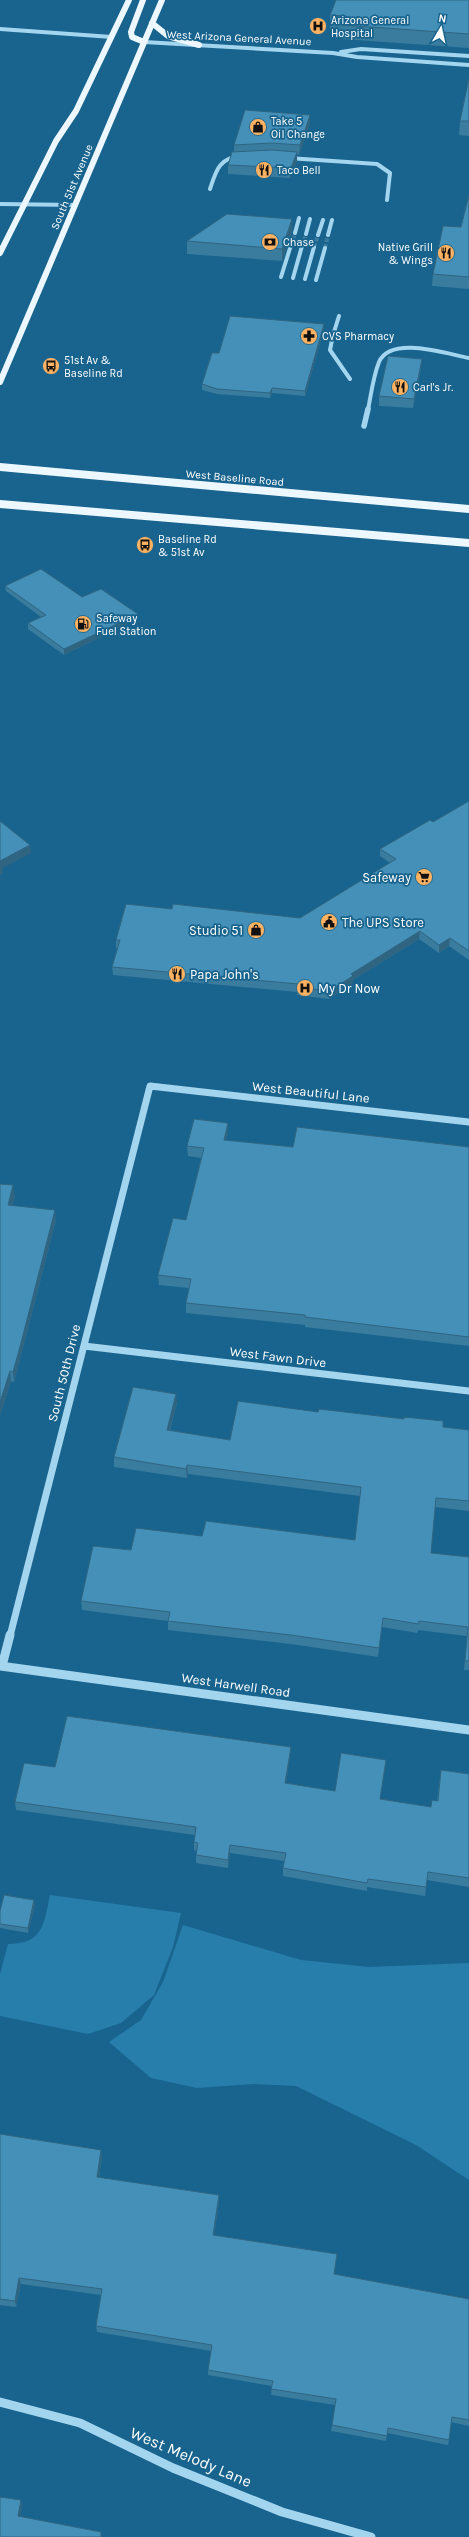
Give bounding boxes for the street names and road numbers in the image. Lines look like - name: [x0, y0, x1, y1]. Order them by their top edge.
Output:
- street label: West Arizona General Avenue: [166, 28, 312, 48]
- street label: South 51st Avenue: [48, 142, 96, 232]
- street label: West Baseline Road: [185, 467, 285, 489]
- street label: West Beautiful Lane: [252, 1078, 371, 1106]
- street label: South 50th Drive: [45, 1322, 83, 1423]
- street label: West Fawn Drive: [229, 1344, 327, 1370]
- street label: West Harwell Road: [181, 1670, 291, 1700]
- street label: West Melody Lane: [127, 2423, 255, 2491]

